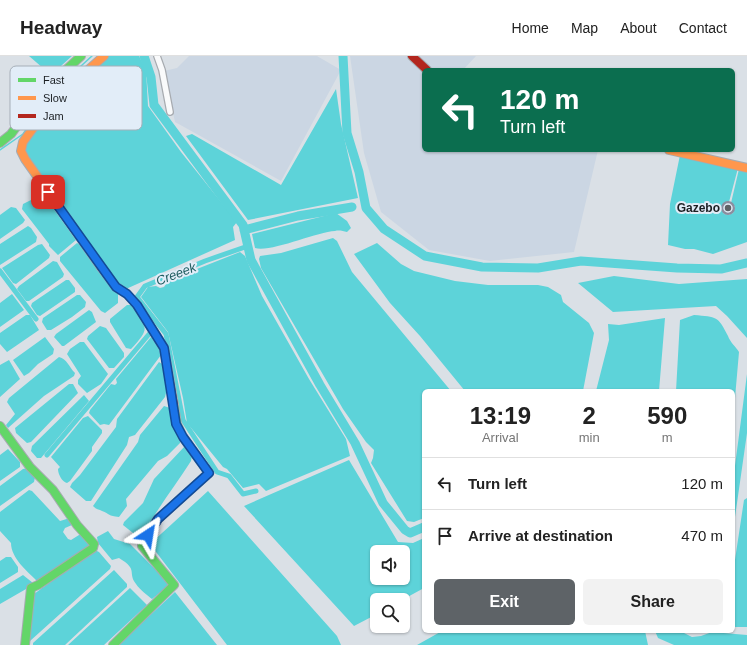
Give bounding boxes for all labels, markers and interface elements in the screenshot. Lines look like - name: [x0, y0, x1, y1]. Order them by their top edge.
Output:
- text: Headway: [20, 17, 102, 38]
- text: Home: [512, 20, 549, 36]
- text: Map: [571, 20, 598, 36]
- text: About: [620, 20, 657, 36]
- text: Contact: [679, 20, 727, 36]
- legend: [10, 66, 142, 130]
- text: Fast: [43, 74, 64, 86]
- icon: left: [434, 84, 486, 136]
- text: 120 m: [500, 84, 579, 115]
- text: Slow: [43, 92, 67, 104]
- text: Jam: [43, 110, 64, 122]
- text: Turn left: [500, 117, 565, 137]
- pin: [31, 175, 65, 209]
- icon: arrive: [37, 181, 59, 203]
- place label: Gazebo: [677, 201, 720, 215]
- marker: Gazebo: [723, 203, 733, 213]
- water label: Creeek: [154, 259, 200, 289]
- text: 13:19: [470, 402, 531, 429]
- text: 2: [582, 402, 596, 429]
- text: 590: [647, 402, 687, 429]
- text: Arrival: [482, 430, 519, 445]
- text: min: [579, 430, 600, 445]
- text: m: [662, 430, 673, 445]
- icon: left: [434, 473, 456, 495]
- text: Turn left: [468, 475, 527, 492]
- text: 120 m: [681, 475, 723, 492]
- position arrow: [127, 514, 169, 556]
- icon: arrive: [434, 525, 456, 547]
- text: Arrive at destination: [468, 527, 613, 544]
- text: 470 m: [681, 527, 723, 544]
- map controls: [370, 545, 410, 633]
- button: sound: [370, 545, 410, 585]
- button: Exit: [434, 579, 575, 625]
- button: Share: [583, 579, 723, 625]
- button: search: [370, 593, 410, 633]

